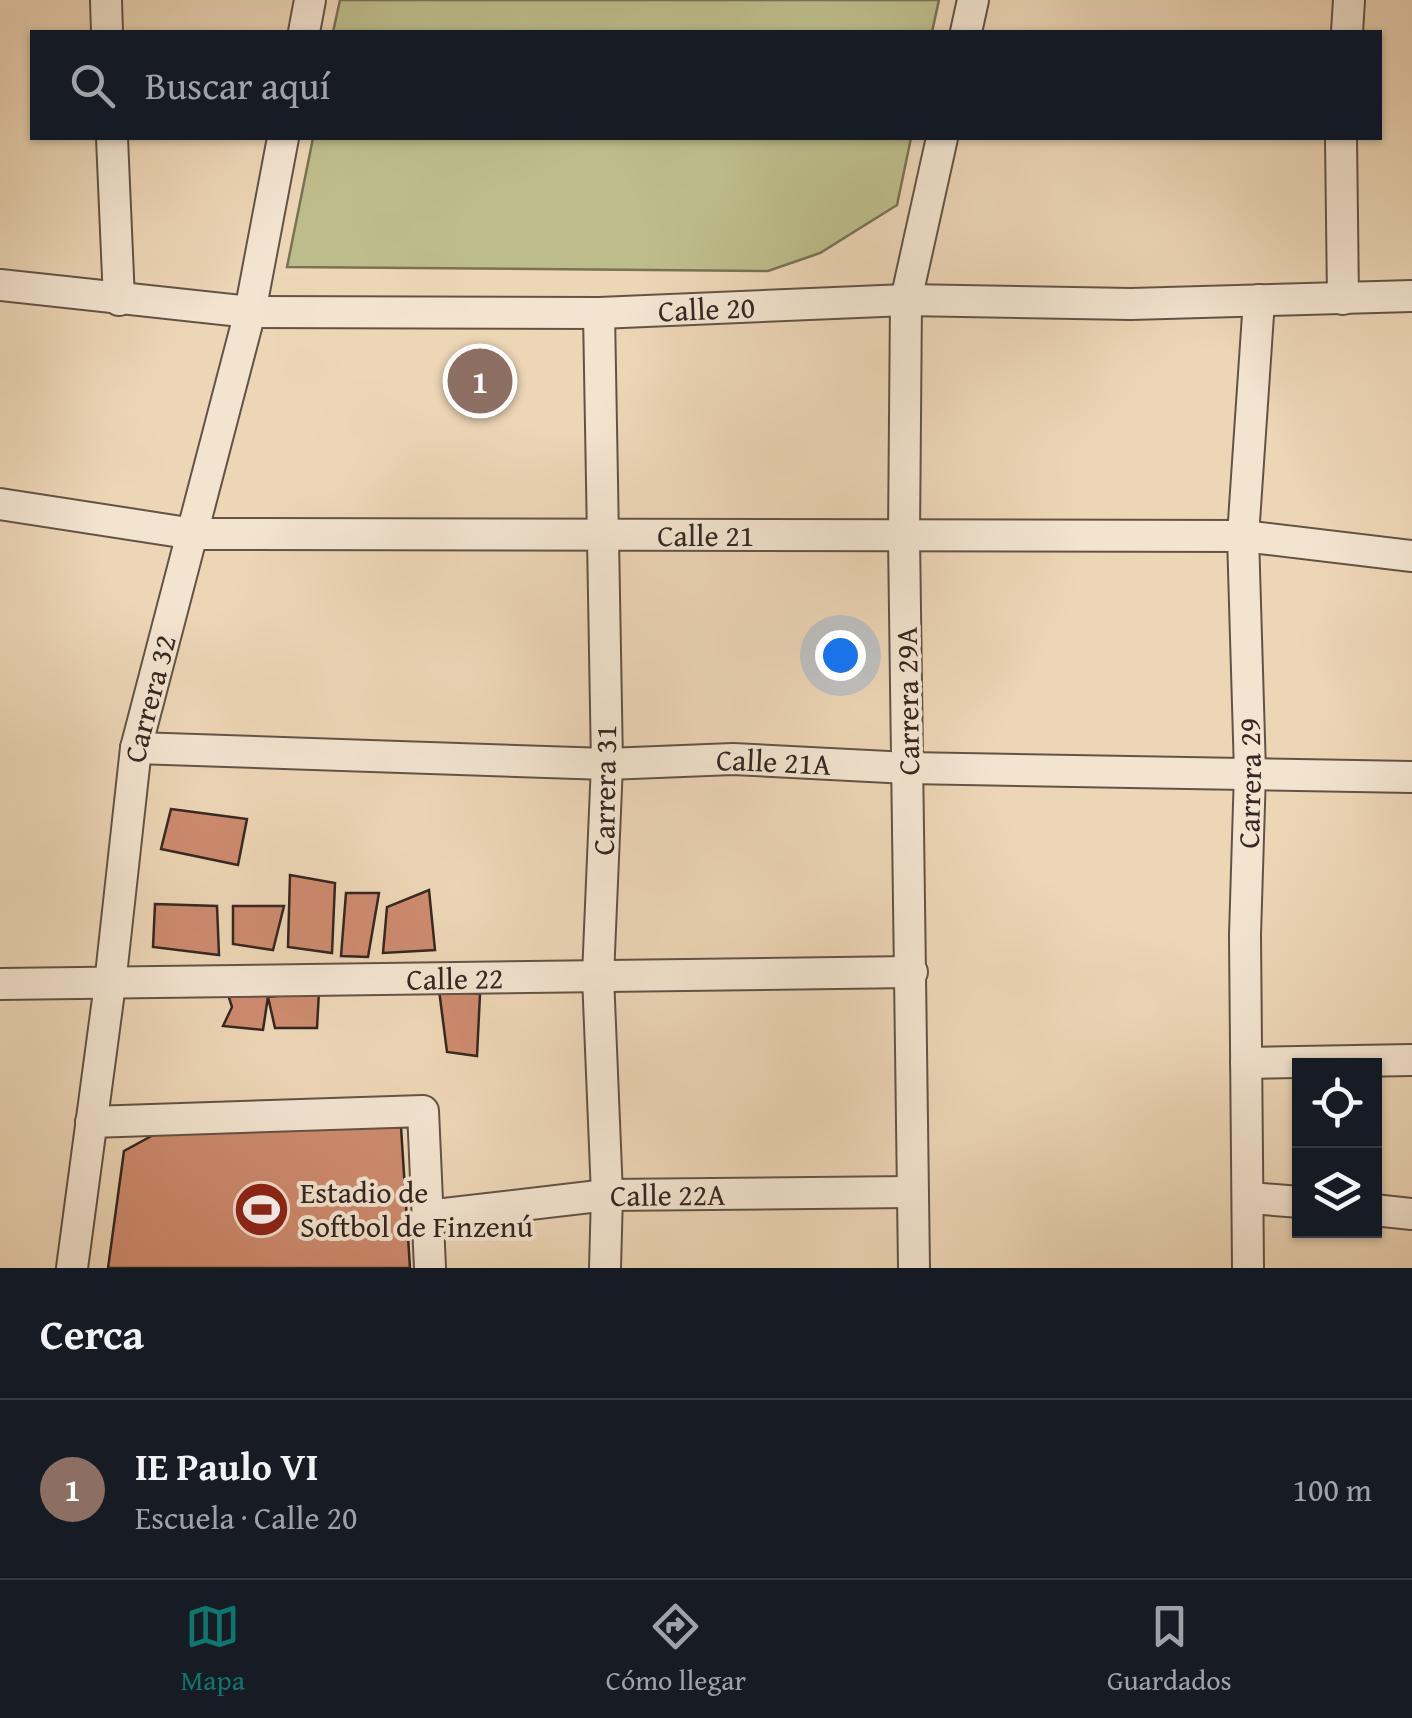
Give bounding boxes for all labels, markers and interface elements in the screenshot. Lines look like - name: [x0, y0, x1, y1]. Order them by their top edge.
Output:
- search box: [30, 30, 1382, 140]
- text: Buscar aquí: [145, 57, 330, 113]
- icon: search: [65, 58, 120, 113]
- street label: Calle 20: [657, 284, 756, 332]
- pin: 1: [448, 344, 512, 418]
- street label: Calle 21: [657, 513, 754, 557]
- street label: Carrera 29A: [884, 626, 930, 776]
- street label: Carrera 32: [113, 630, 187, 765]
- your location: [815, 630, 866, 681]
- street label: Carrera 29: [1226, 717, 1272, 849]
- street label: Carrera 31: [581, 724, 627, 856]
- street label: Calle 21A: [715, 737, 832, 786]
- street label: Calle 22: [406, 955, 504, 1001]
- map controls: [1292, 1058, 1382, 1238]
- button: locate: [1292, 1058, 1382, 1148]
- button: layers: [1292, 1148, 1382, 1238]
- place label: Estadio de Softbol de Finzenú: [300, 1170, 534, 1248]
- street label: Calle 22A: [610, 1172, 726, 1217]
- sports icon: Estadio de Softbol de Finzenú: [231, 1179, 291, 1239]
- text: Cerca: [40, 1303, 144, 1364]
- text: IE Paulo VI: [135, 1438, 319, 1494]
- text: 1: [64, 1466, 81, 1513]
- text: 100 m: [1293, 1466, 1372, 1513]
- text: Escuela · Calle 20: [135, 1494, 357, 1541]
- tab: Mapa: [180, 1599, 245, 1700]
- tab: Cómo llegar: [606, 1599, 746, 1700]
- tab: Guardados: [1107, 1599, 1232, 1700]

